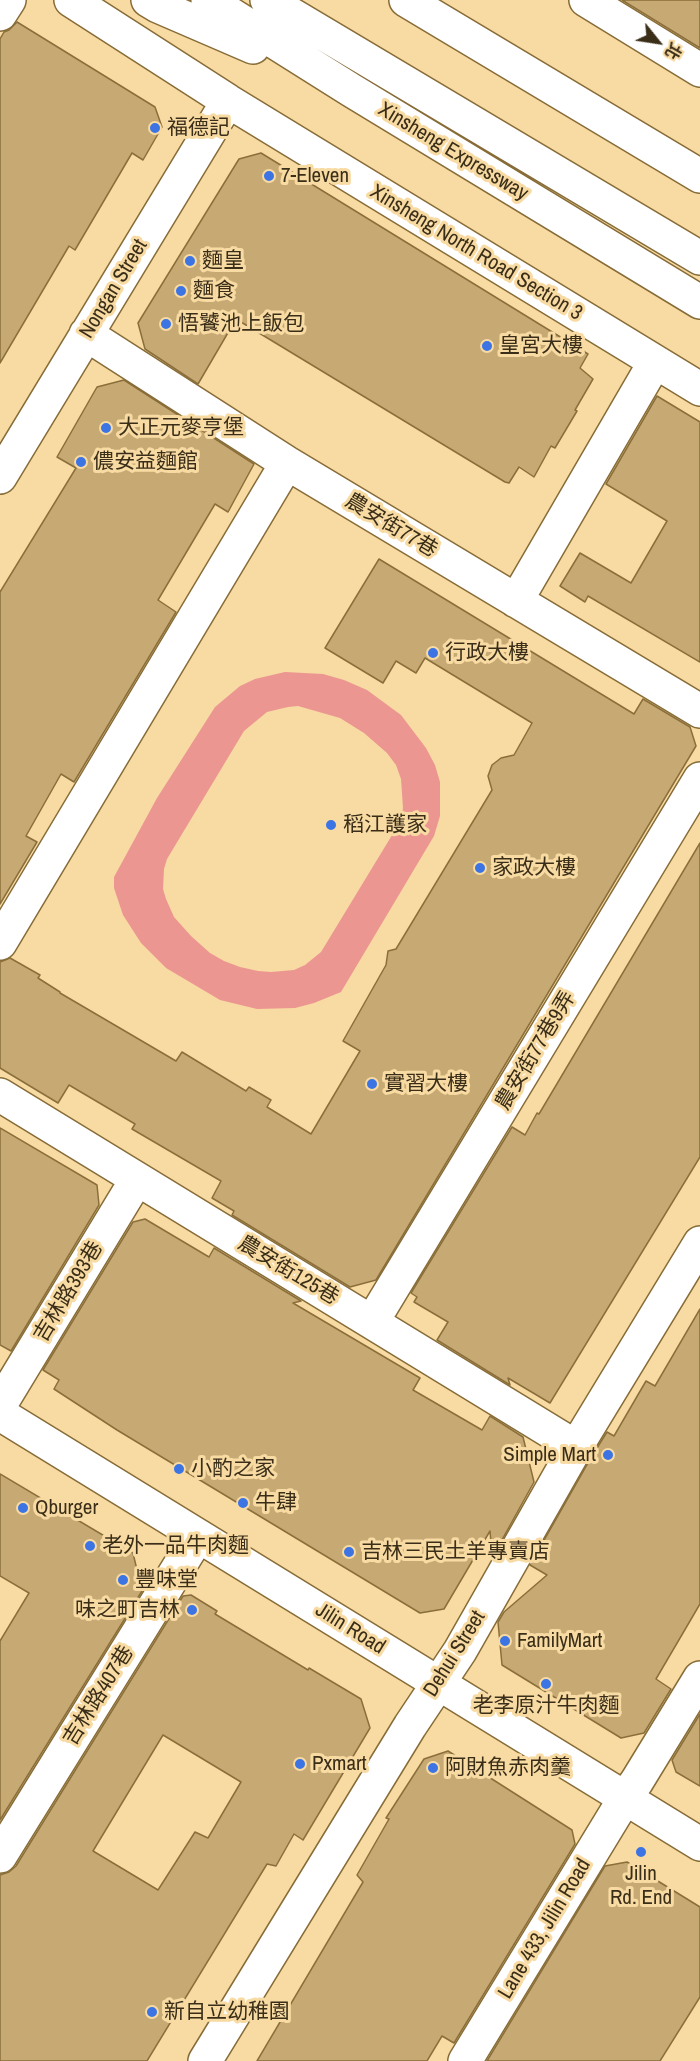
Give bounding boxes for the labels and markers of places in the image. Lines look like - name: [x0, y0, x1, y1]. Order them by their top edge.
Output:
- place label: 福德記: [167, 115, 230, 141]
- marker: 福德記: [148, 121, 162, 135]
- place label: 7-Eleven: [281, 163, 349, 189]
- marker: 7-Eleven: [262, 169, 276, 183]
- place label: 麵皇: [202, 248, 244, 274]
- marker: 麵皇: [183, 254, 197, 268]
- place label: 麵食: [193, 278, 235, 304]
- marker: 麵食: [174, 284, 188, 298]
- place label: 悟饕池上飯包: [178, 311, 304, 337]
- marker: 悟饕池上飯包: [159, 317, 173, 331]
- place label: 皇宮大樓: [499, 333, 583, 359]
- marker: 皇宮大樓: [480, 339, 494, 353]
- place label: 大正元麥亨堡: [118, 415, 244, 441]
- marker: 大正元麥亨堡: [99, 421, 113, 435]
- place label: 儂安益麵館: [93, 449, 198, 475]
- marker: 儂安益麵館: [74, 455, 88, 469]
- place label: 行政大樓: [445, 640, 529, 666]
- marker: 行政大樓: [426, 646, 440, 660]
- place label: 稻江護家: [343, 812, 427, 838]
- marker: 稻江護家: [324, 818, 338, 832]
- place label: 家政大樓: [492, 855, 576, 881]
- marker: 家政大樓: [473, 861, 487, 875]
- place label: 實習大樓: [384, 1071, 468, 1097]
- marker: 實習大樓: [365, 1077, 379, 1091]
- place label: Simple Mart: [503, 1442, 596, 1468]
- marker: Simple Mart: [601, 1448, 615, 1462]
- place label: 小酌之家: [191, 1456, 275, 1482]
- marker: 小酌之家: [172, 1462, 186, 1476]
- place label: 牛肆: [255, 1490, 297, 1516]
- place label: Qburger: [35, 1495, 98, 1521]
- marker: 牛肆: [236, 1496, 250, 1510]
- marker: Qburger: [16, 1501, 30, 1515]
- place label: 老外一品牛肉麵: [102, 1533, 249, 1559]
- marker: 老外一品牛肉麵: [83, 1539, 97, 1553]
- place label: 吉林三民土羊專賣店: [361, 1539, 550, 1565]
- marker: 吉林三民土羊專賣店: [342, 1545, 356, 1559]
- place label: 豐味堂: [135, 1567, 198, 1593]
- marker: 豐味堂: [116, 1573, 130, 1587]
- place label: 味之町吉林: [75, 1597, 180, 1623]
- marker: 味之町吉林: [185, 1603, 199, 1617]
- place label: FamilyMart: [517, 1628, 602, 1654]
- marker: FamilyMart: [498, 1634, 512, 1648]
- marker: 老李原汁牛肉麵: [539, 1677, 553, 1691]
- place label: 老李原汁牛肉麵: [473, 1693, 619, 1719]
- place label: Pxmart: [312, 1751, 367, 1777]
- place label: 阿財魚赤肉羹: [445, 1755, 571, 1781]
- marker: Pxmart: [293, 1757, 307, 1771]
- marker: 阿財魚赤肉羹: [426, 1761, 440, 1775]
- marker: Jilin Rd. End: [634, 1845, 648, 1859]
- place label: Jilin Rd. End: [610, 1861, 672, 1911]
- place label: 新自立幼稚園: [164, 1999, 290, 2025]
- marker: 新自立幼稚園: [145, 2005, 159, 2019]

